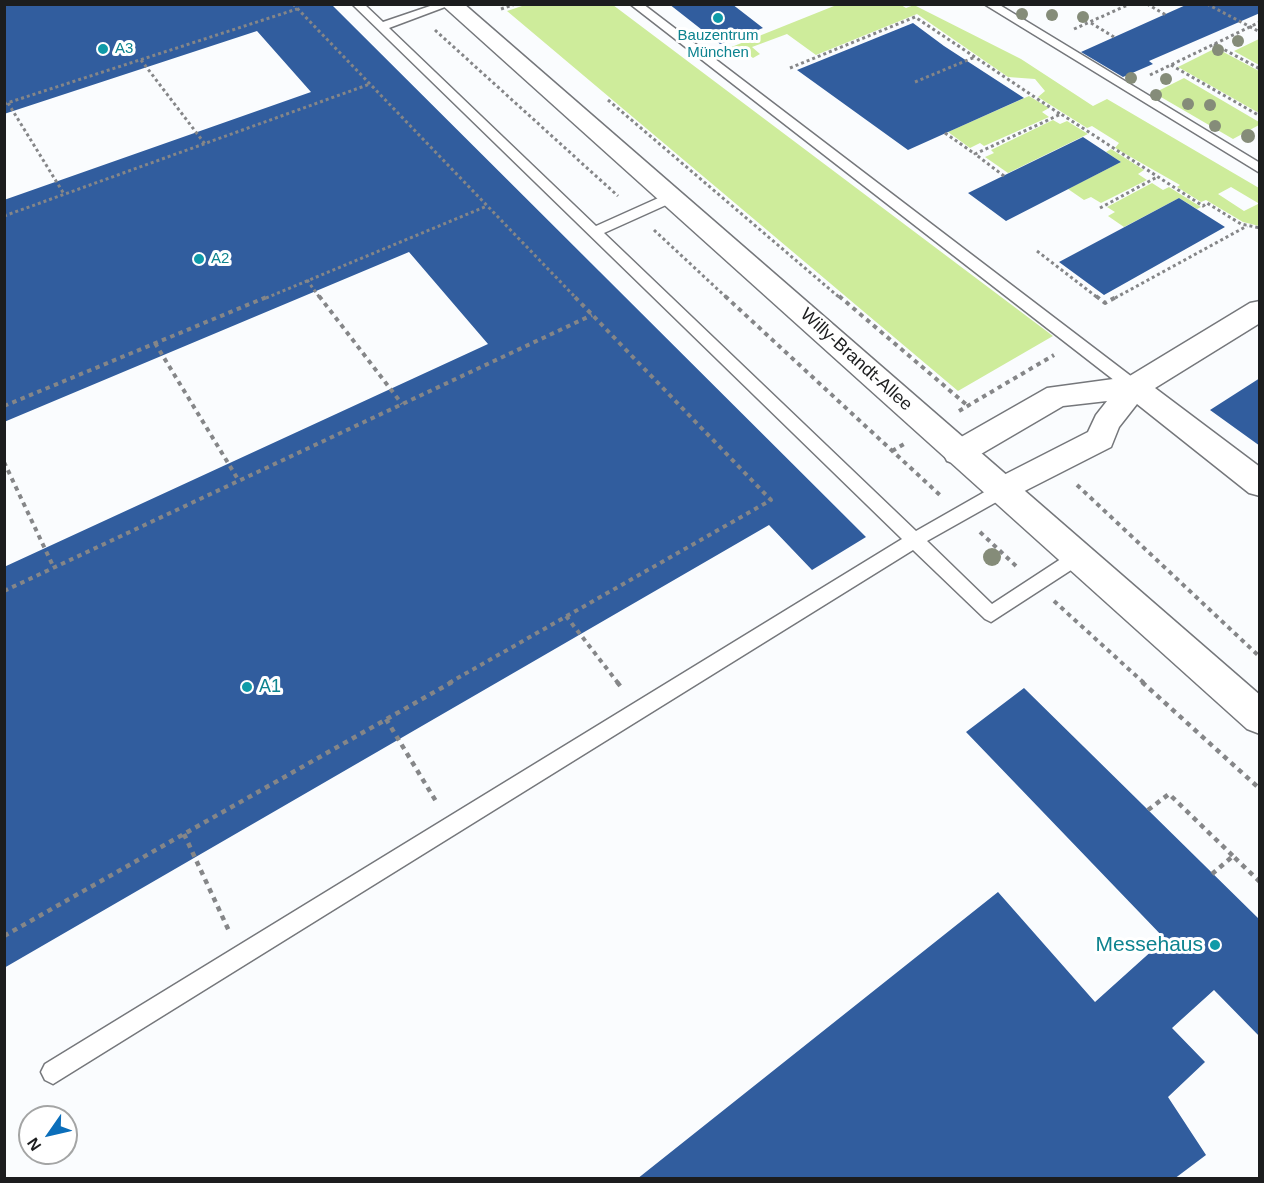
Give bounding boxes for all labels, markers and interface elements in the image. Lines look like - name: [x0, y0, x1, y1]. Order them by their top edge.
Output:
- marker: Bauzentrum München: [711, 11, 725, 25]
- place label: Bauzentrum München: [678, 27, 758, 62]
- place label: A3: [115, 40, 133, 58]
- marker: A3: [96, 42, 110, 56]
- place label: A2: [211, 250, 229, 268]
- marker: A2: [192, 252, 206, 266]
- street label: Willy-Brandt-Allee: [796, 304, 916, 416]
- place label: A1: [259, 676, 281, 698]
- marker: A1: [240, 680, 254, 694]
- place label: Messehaus: [1096, 932, 1203, 958]
- marker: Messehaus: [1208, 938, 1222, 952]
- north arrow: [18, 1105, 78, 1165]
- text: N: [24, 1135, 45, 1154]

